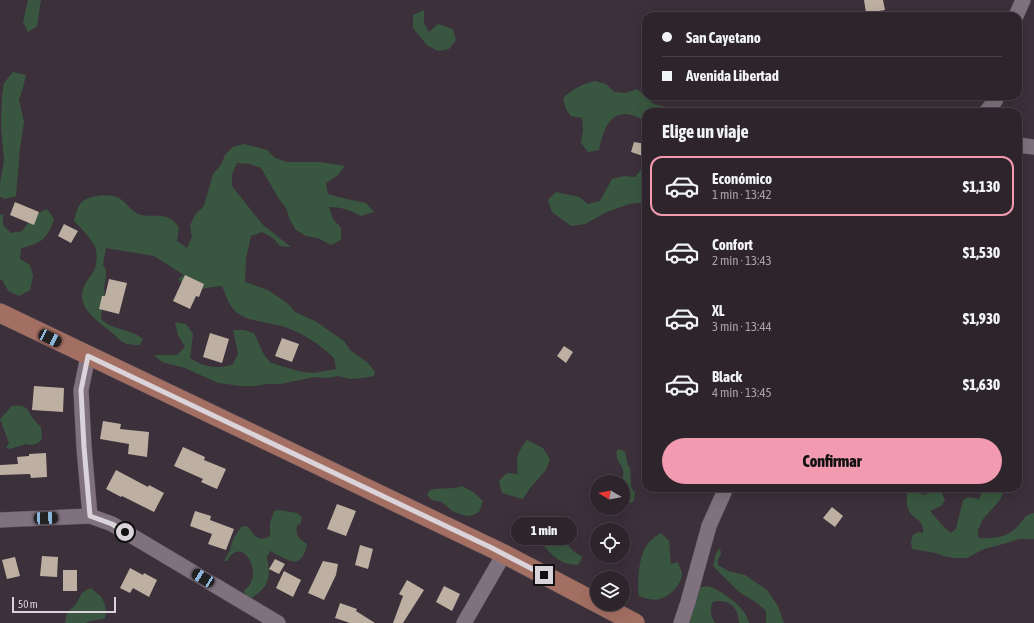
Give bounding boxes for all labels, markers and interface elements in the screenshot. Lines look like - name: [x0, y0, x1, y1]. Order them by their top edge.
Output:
- text: San Cayetano: [686, 29, 761, 46]
- text: Avenida Libertad: [686, 67, 779, 84]
- text: Elige un viaje: [662, 121, 749, 142]
- icon: car: [664, 168, 700, 204]
- text: Económico: [712, 170, 772, 187]
- text: $1,130: [963, 178, 1000, 195]
- text: 1 min · 13:42: [712, 187, 772, 202]
- icon: car: [664, 234, 700, 270]
- text: Confort: [712, 236, 753, 253]
- text: $1,530: [963, 244, 1000, 261]
- text: 2 min · 13:43: [712, 253, 772, 268]
- icon: car: [664, 300, 700, 336]
- text: XL: [712, 302, 725, 319]
- text: $1,930: [963, 310, 1000, 327]
- text: 3 min · 13:44: [712, 319, 772, 334]
- car: [37, 327, 63, 349]
- icon: car: [664, 366, 700, 402]
- text: Black: [712, 368, 742, 385]
- text: $1,630: [963, 376, 1000, 393]
- text: 4 min · 13:45: [712, 385, 772, 400]
- button: Confirmar: [662, 438, 1002, 484]
- north arrow: [590, 475, 630, 515]
- map controls: [590, 475, 630, 611]
- car: [34, 512, 58, 524]
- callout: 1 min: [511, 517, 577, 545]
- route start: [116, 523, 134, 541]
- text: 1 min: [531, 523, 557, 538]
- button: locate: [590, 523, 630, 563]
- route end: [535, 566, 553, 584]
- car: [190, 567, 216, 589]
- button: layers: [590, 571, 630, 611]
- scale bar: [12, 595, 116, 614]
- text: 50 m: [18, 598, 38, 610]

